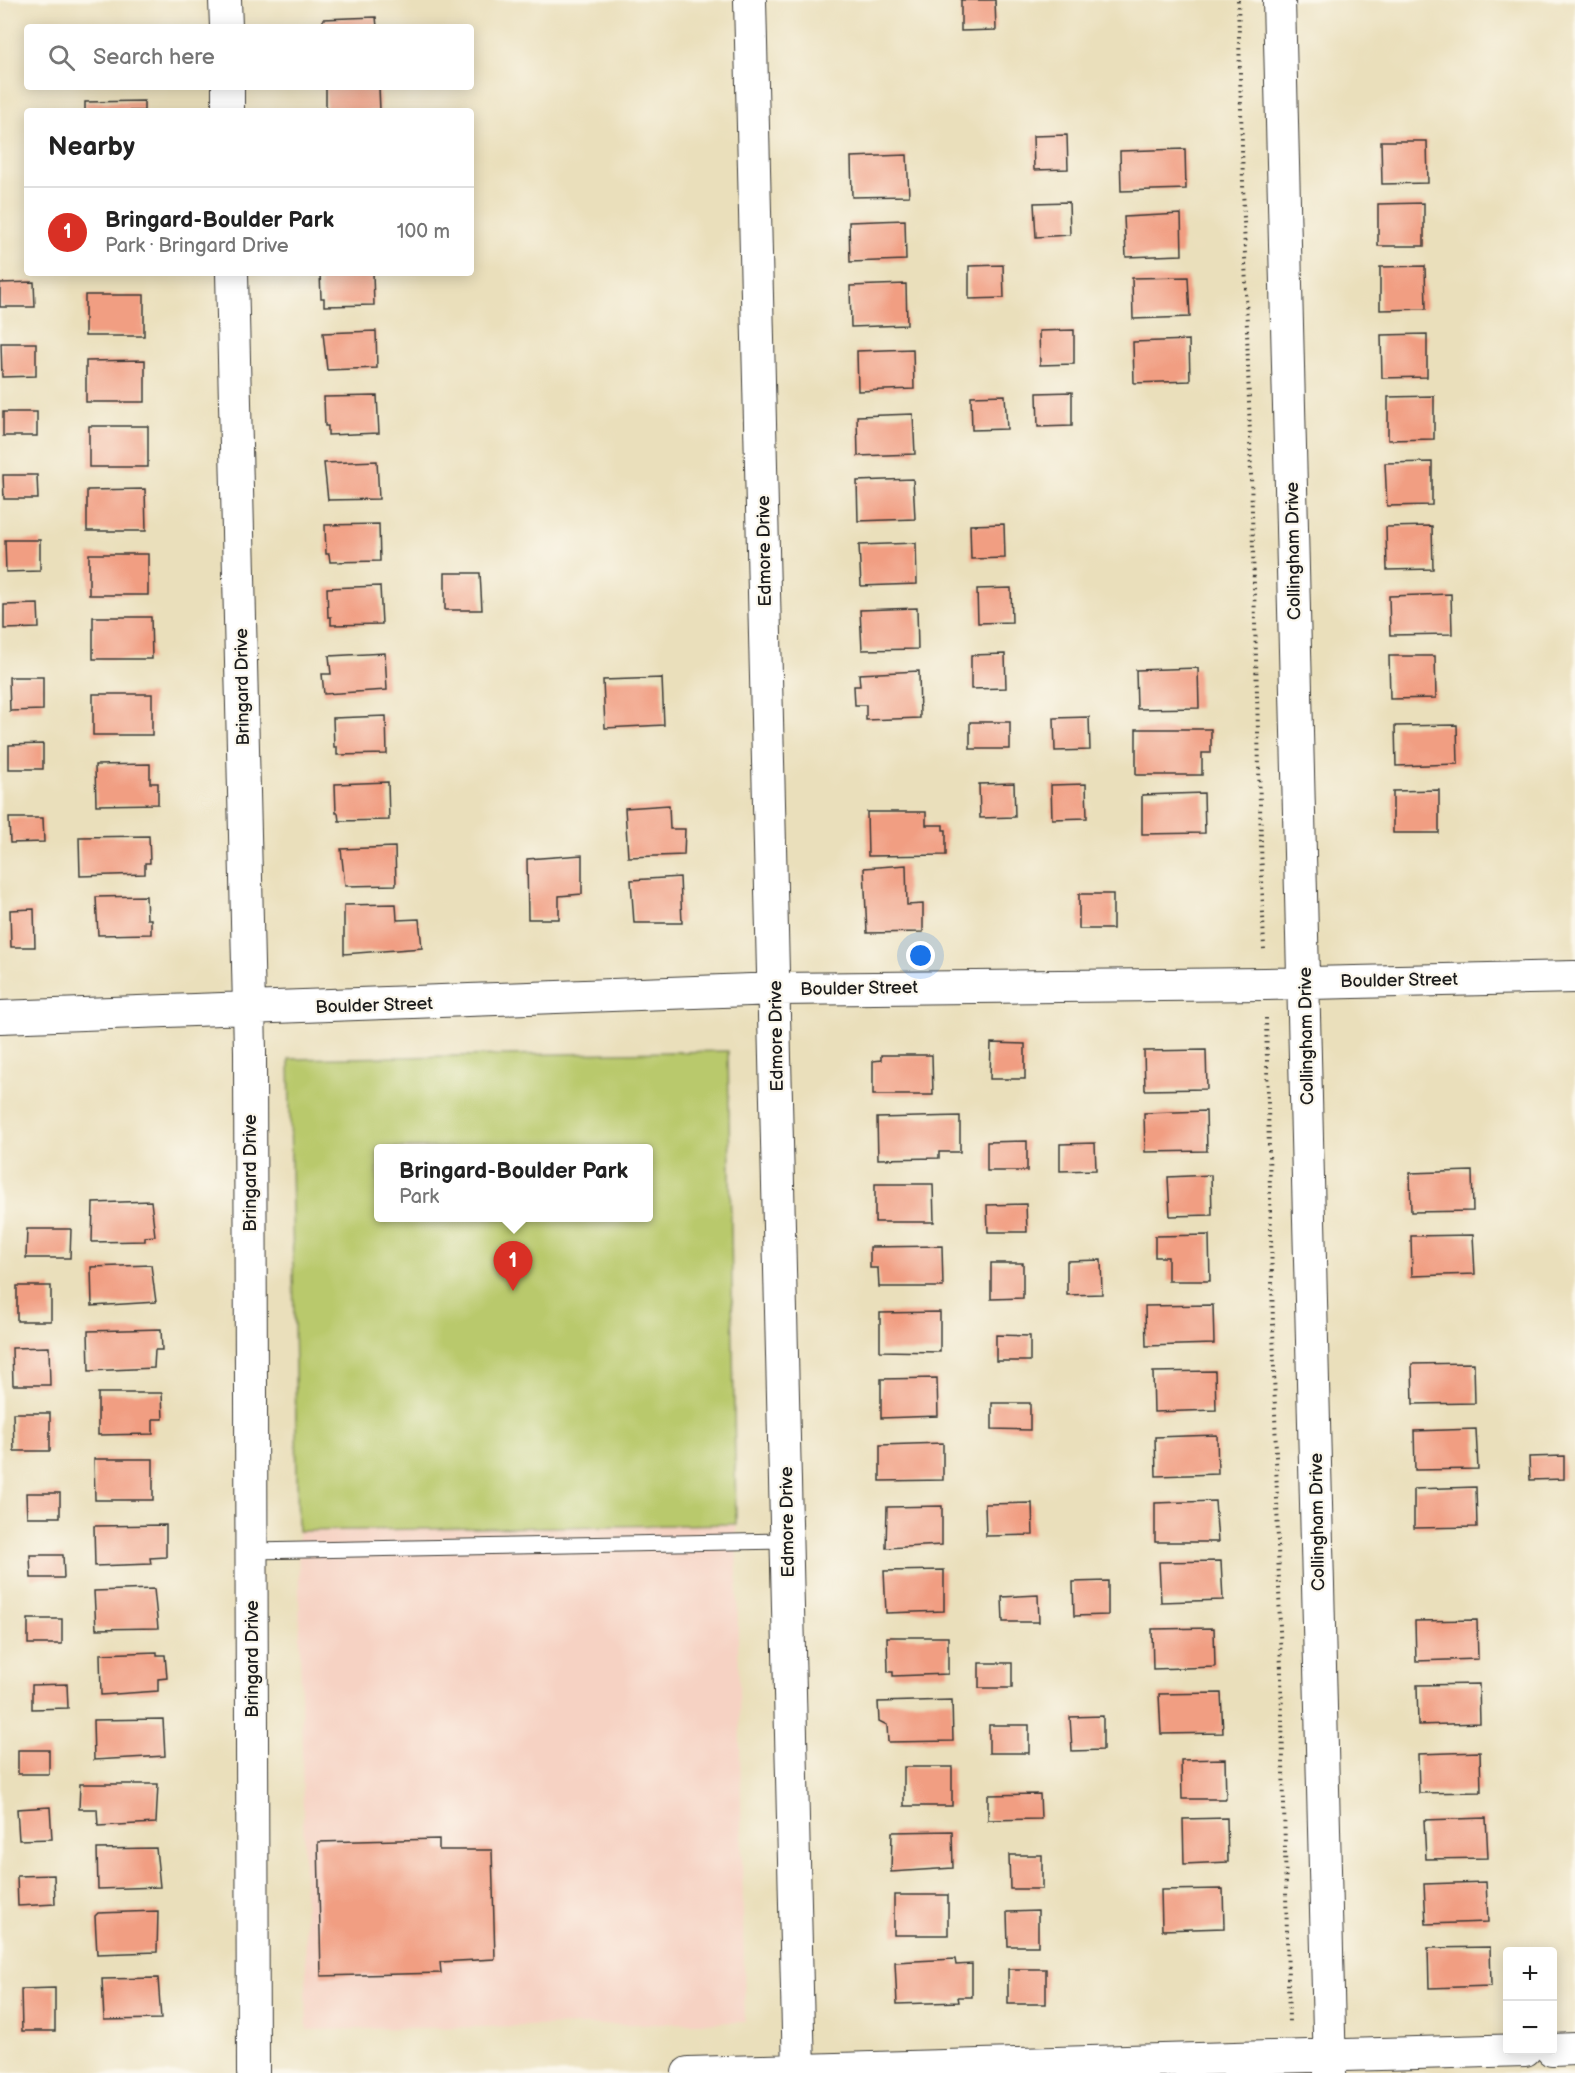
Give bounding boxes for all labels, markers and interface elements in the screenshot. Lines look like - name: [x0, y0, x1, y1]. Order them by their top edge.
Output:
- search box: [24, 24, 474, 90]
- icon: search: [45, 41, 78, 74]
- text: Search here: [93, 44, 215, 71]
- text: Nearby: [48, 132, 135, 163]
- text: Bringard-Boulder Park: [105, 207, 334, 234]
- text: 1: [63, 220, 72, 244]
- text: 100 m: [397, 220, 450, 244]
- text: Park · Bringard Drive: [105, 234, 289, 258]
- street label: Collingham Drive: [1282, 481, 1305, 620]
- street label: Edmore Drive: [753, 495, 776, 607]
- street label: Bringard Drive: [231, 628, 254, 746]
- your location: [906, 941, 935, 970]
- street label: Collingham Drive: [1295, 966, 1318, 1105]
- street label: Boulder Street: [1340, 969, 1459, 992]
- street label: Boulder Street: [800, 977, 919, 1000]
- street label: Edmore Drive: [765, 980, 788, 1092]
- street label: Boulder Street: [315, 993, 434, 1018]
- street label: Bringard Drive: [240, 1114, 261, 1232]
- popup: [374, 1144, 653, 1222]
- text: Bringard-Boulder Park: [399, 1158, 628, 1185]
- text: Park: [399, 1185, 439, 1209]
- pin: 1: [494, 1242, 532, 1291]
- street label: Collingham Drive: [1306, 1452, 1329, 1591]
- street label: Edmore Drive: [776, 1466, 799, 1578]
- street label: Bringard Drive: [242, 1600, 263, 1718]
- map controls: [1503, 1947, 1557, 2055]
- button: +: [1503, 1947, 1557, 2001]
- button: −: [1503, 2001, 1557, 2055]

